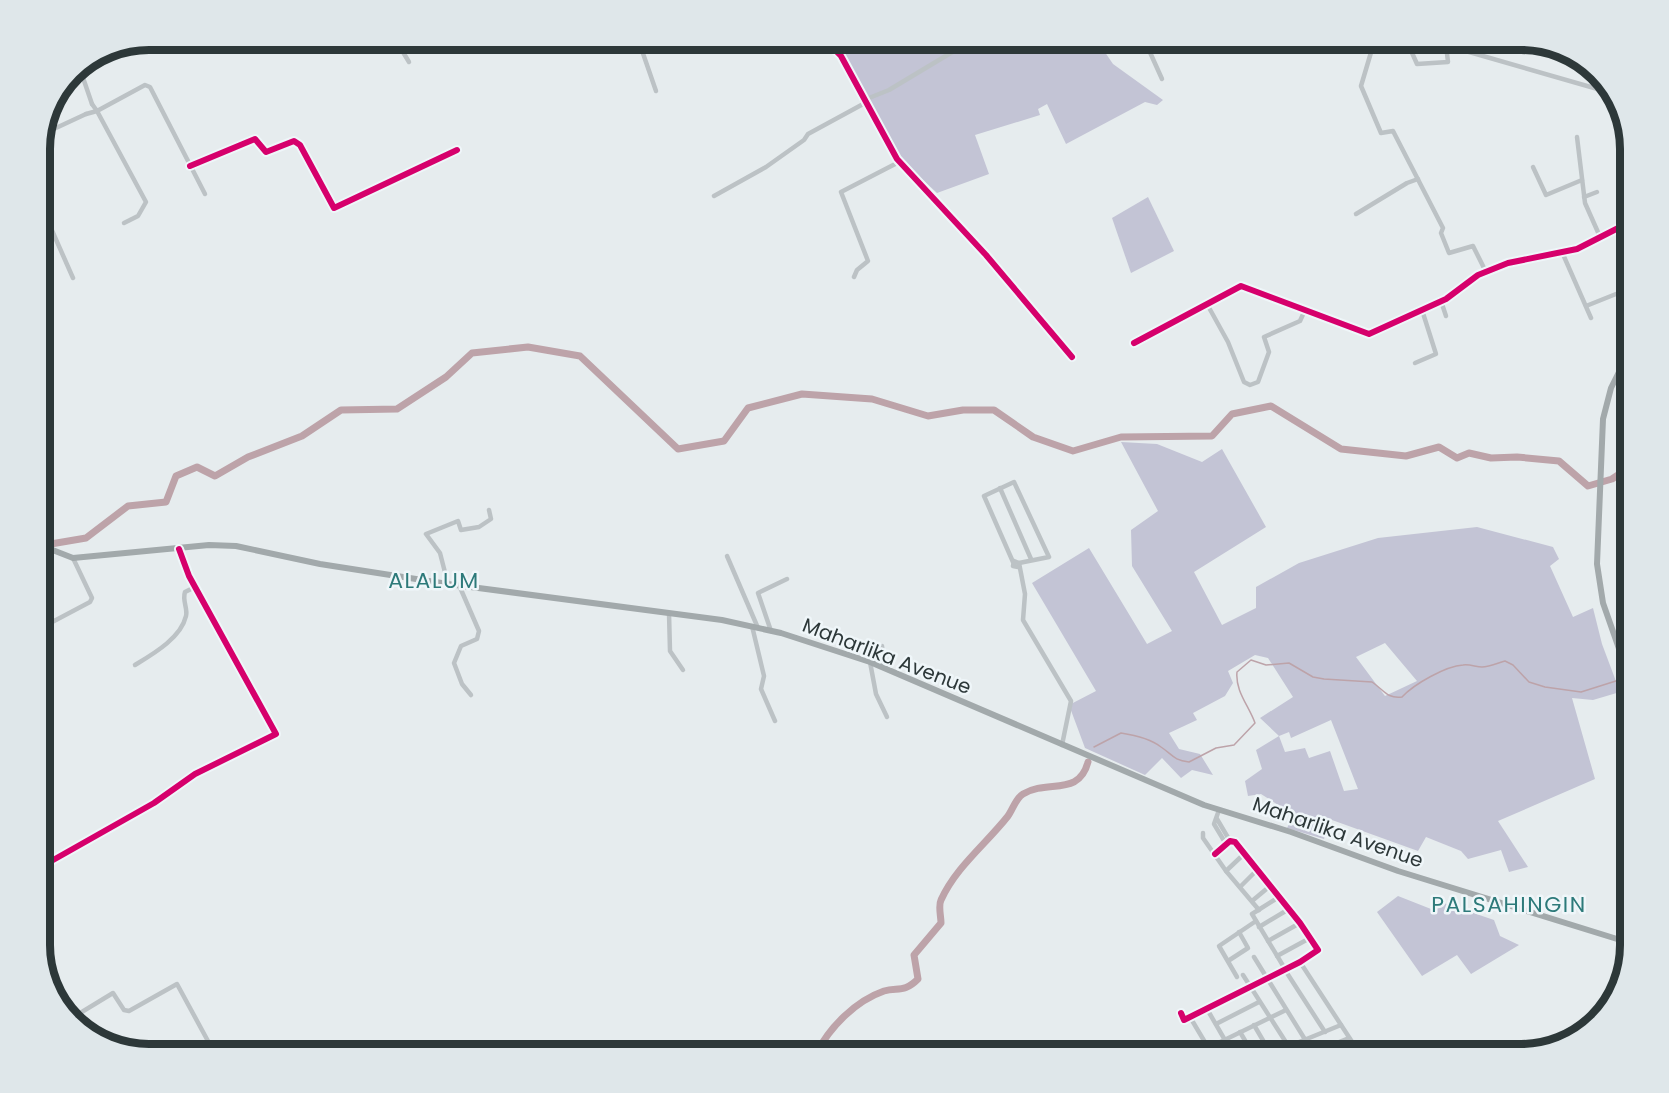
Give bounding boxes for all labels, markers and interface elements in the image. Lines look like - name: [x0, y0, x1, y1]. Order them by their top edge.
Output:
- district label: ALALUM: [388, 565, 480, 596]
- street label: Maharlika Avenue: [799, 611, 975, 701]
- street label: Maharlika Avenue: [1249, 790, 1427, 874]
- district label: PALSAHINGIN: [1431, 889, 1587, 920]

